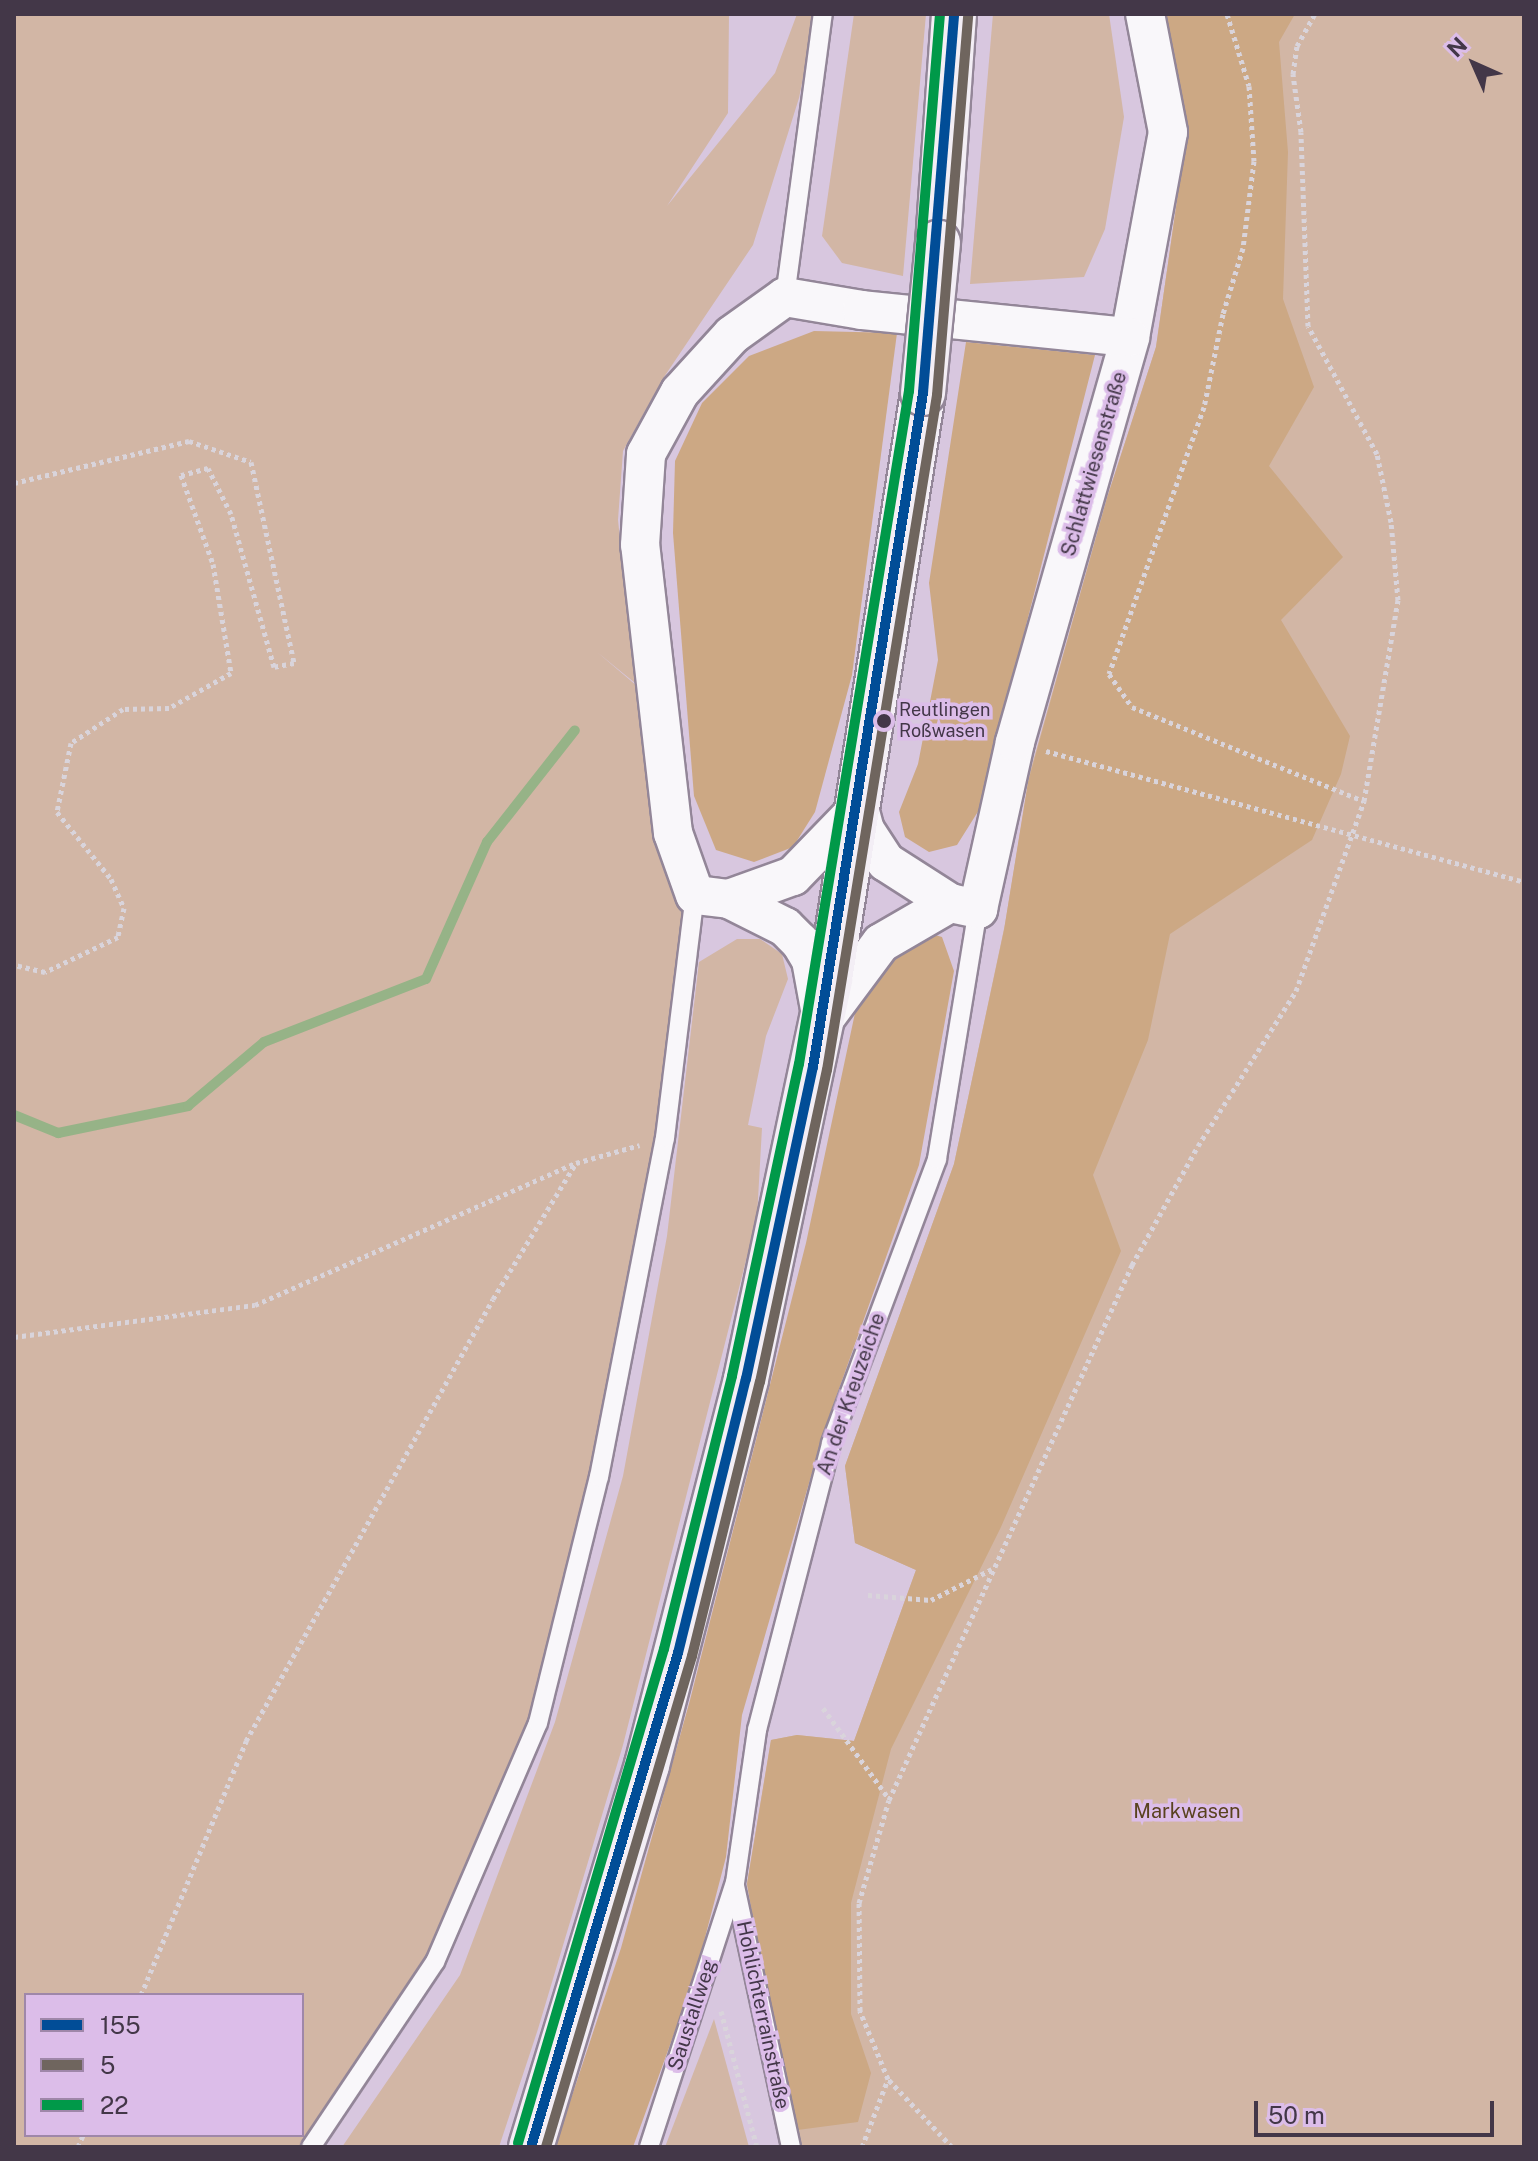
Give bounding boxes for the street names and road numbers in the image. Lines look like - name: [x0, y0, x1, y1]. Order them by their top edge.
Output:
- street label: Schlattwiesenstraße: [1056, 369, 1132, 559]
- street label: An der Kreuzeiche: [812, 1310, 890, 1478]
- street label: Hohlichterrainstraße: [731, 1919, 795, 2111]
- street label: Saustallweg: [663, 1957, 721, 2073]

